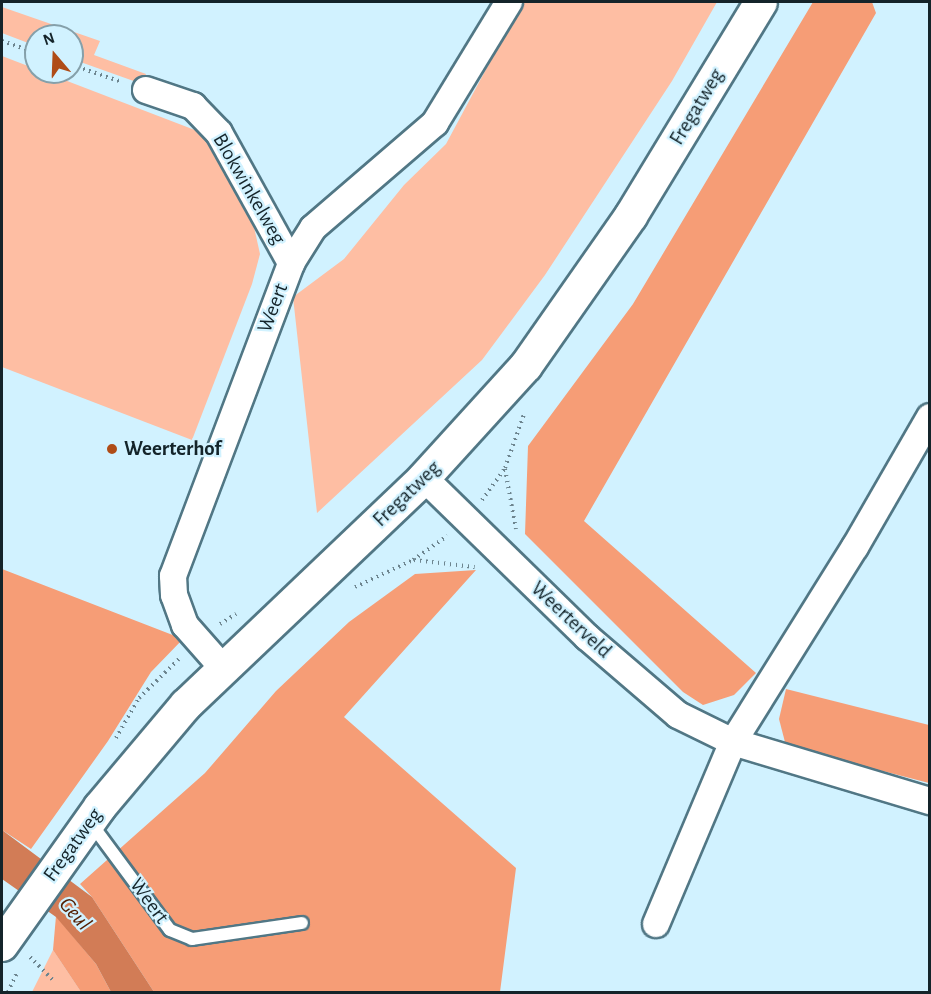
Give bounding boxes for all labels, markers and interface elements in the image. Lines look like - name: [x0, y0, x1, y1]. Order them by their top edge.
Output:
- north arrow: [24, 24, 84, 84]
- text: N: [41, 29, 57, 48]
- street label: Fregatweg: [664, 64, 730, 150]
- street label: Blokwinkelweg: [207, 129, 291, 249]
- street label: Weert: [252, 280, 294, 336]
- place label: Weerterhof: [124, 436, 221, 462]
- marker: Weerterhof: [105, 442, 119, 456]
- street label: Fregatweg: [368, 456, 446, 532]
- street label: Weerterveld: [525, 576, 617, 664]
- street label: Fregatweg: [38, 803, 108, 887]
- street label: Weert: [124, 873, 174, 929]
- water label: Geul: [53, 892, 97, 936]

